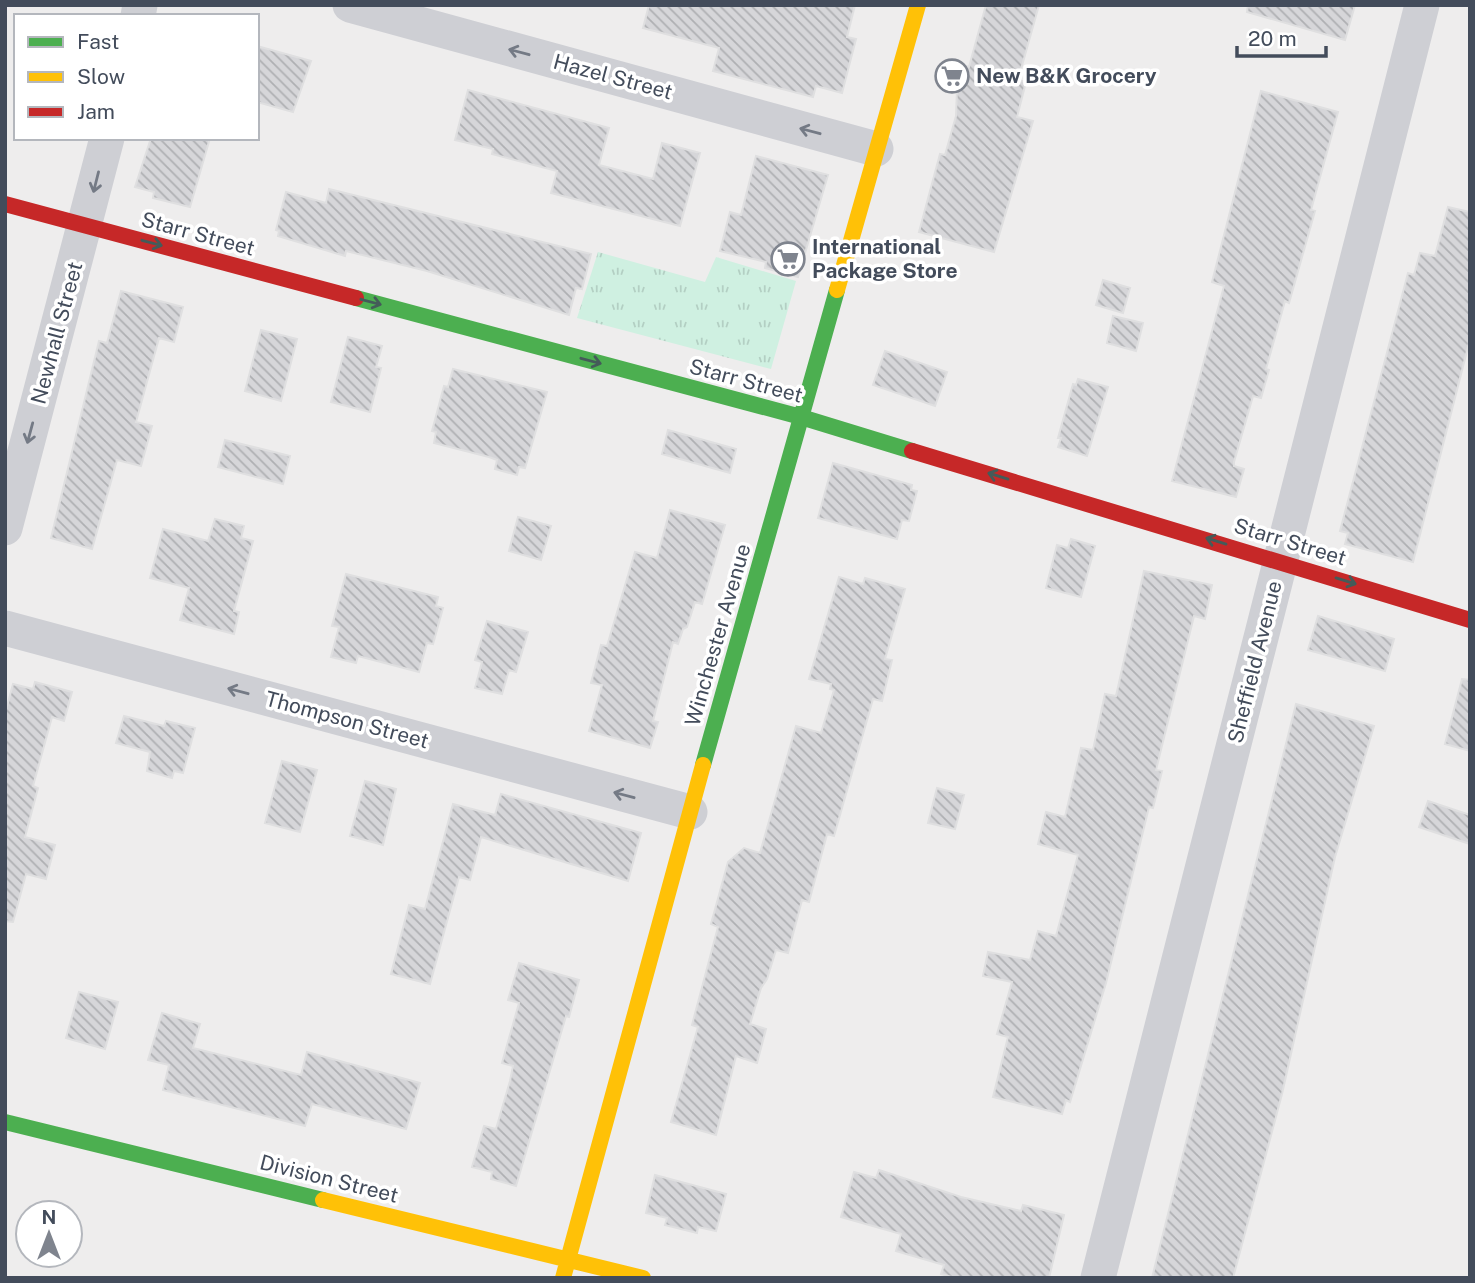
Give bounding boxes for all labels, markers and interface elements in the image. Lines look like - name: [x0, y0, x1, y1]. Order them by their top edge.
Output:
- legend: [14, 14, 259, 140]
- scale bar: [1237, 14, 1326, 58]
- text: 20 m: [1248, 26, 1297, 51]
- text: Fast: [77, 29, 119, 54]
- one-way arrow: [509, 44, 531, 57]
- street label: Hazel Street: [551, 49, 675, 104]
- supermarket icon: New B&K Grocery: [933, 57, 971, 95]
- place label: New B&K Grocery: [976, 63, 1157, 88]
- text: Slow: [77, 64, 125, 89]
- text: Jam: [77, 99, 115, 124]
- one-way arrow: [799, 124, 822, 137]
- one-way arrow: [89, 170, 102, 193]
- street label: Starr Street: [139, 206, 258, 261]
- place label: International Package Store: [812, 234, 958, 283]
- one-way arrow: [140, 237, 162, 250]
- supermarket icon: International Package Store: [769, 240, 807, 278]
- street label: Newhall Street: [26, 259, 88, 407]
- one-way arrow: [360, 296, 382, 309]
- street label: Starr Street: [687, 353, 806, 408]
- one-way arrow: [579, 355, 602, 368]
- one-way arrow: [23, 422, 36, 444]
- one-way arrow: [987, 468, 1009, 481]
- street label: Starr Street: [1231, 513, 1349, 570]
- one-way arrow: [1205, 534, 1227, 547]
- street label: Winchester Avenue: [680, 541, 755, 729]
- one-way arrow: [1335, 576, 1357, 589]
- street label: Sheffield Avenue: [1222, 578, 1287, 746]
- one-way arrow: [228, 684, 250, 697]
- street label: Thompson Street: [263, 686, 432, 753]
- one-way arrow: [613, 787, 635, 800]
- street label: Division Street: [257, 1149, 401, 1208]
- north arrow: [14, 1199, 84, 1269]
- text: N: [42, 1206, 56, 1228]

